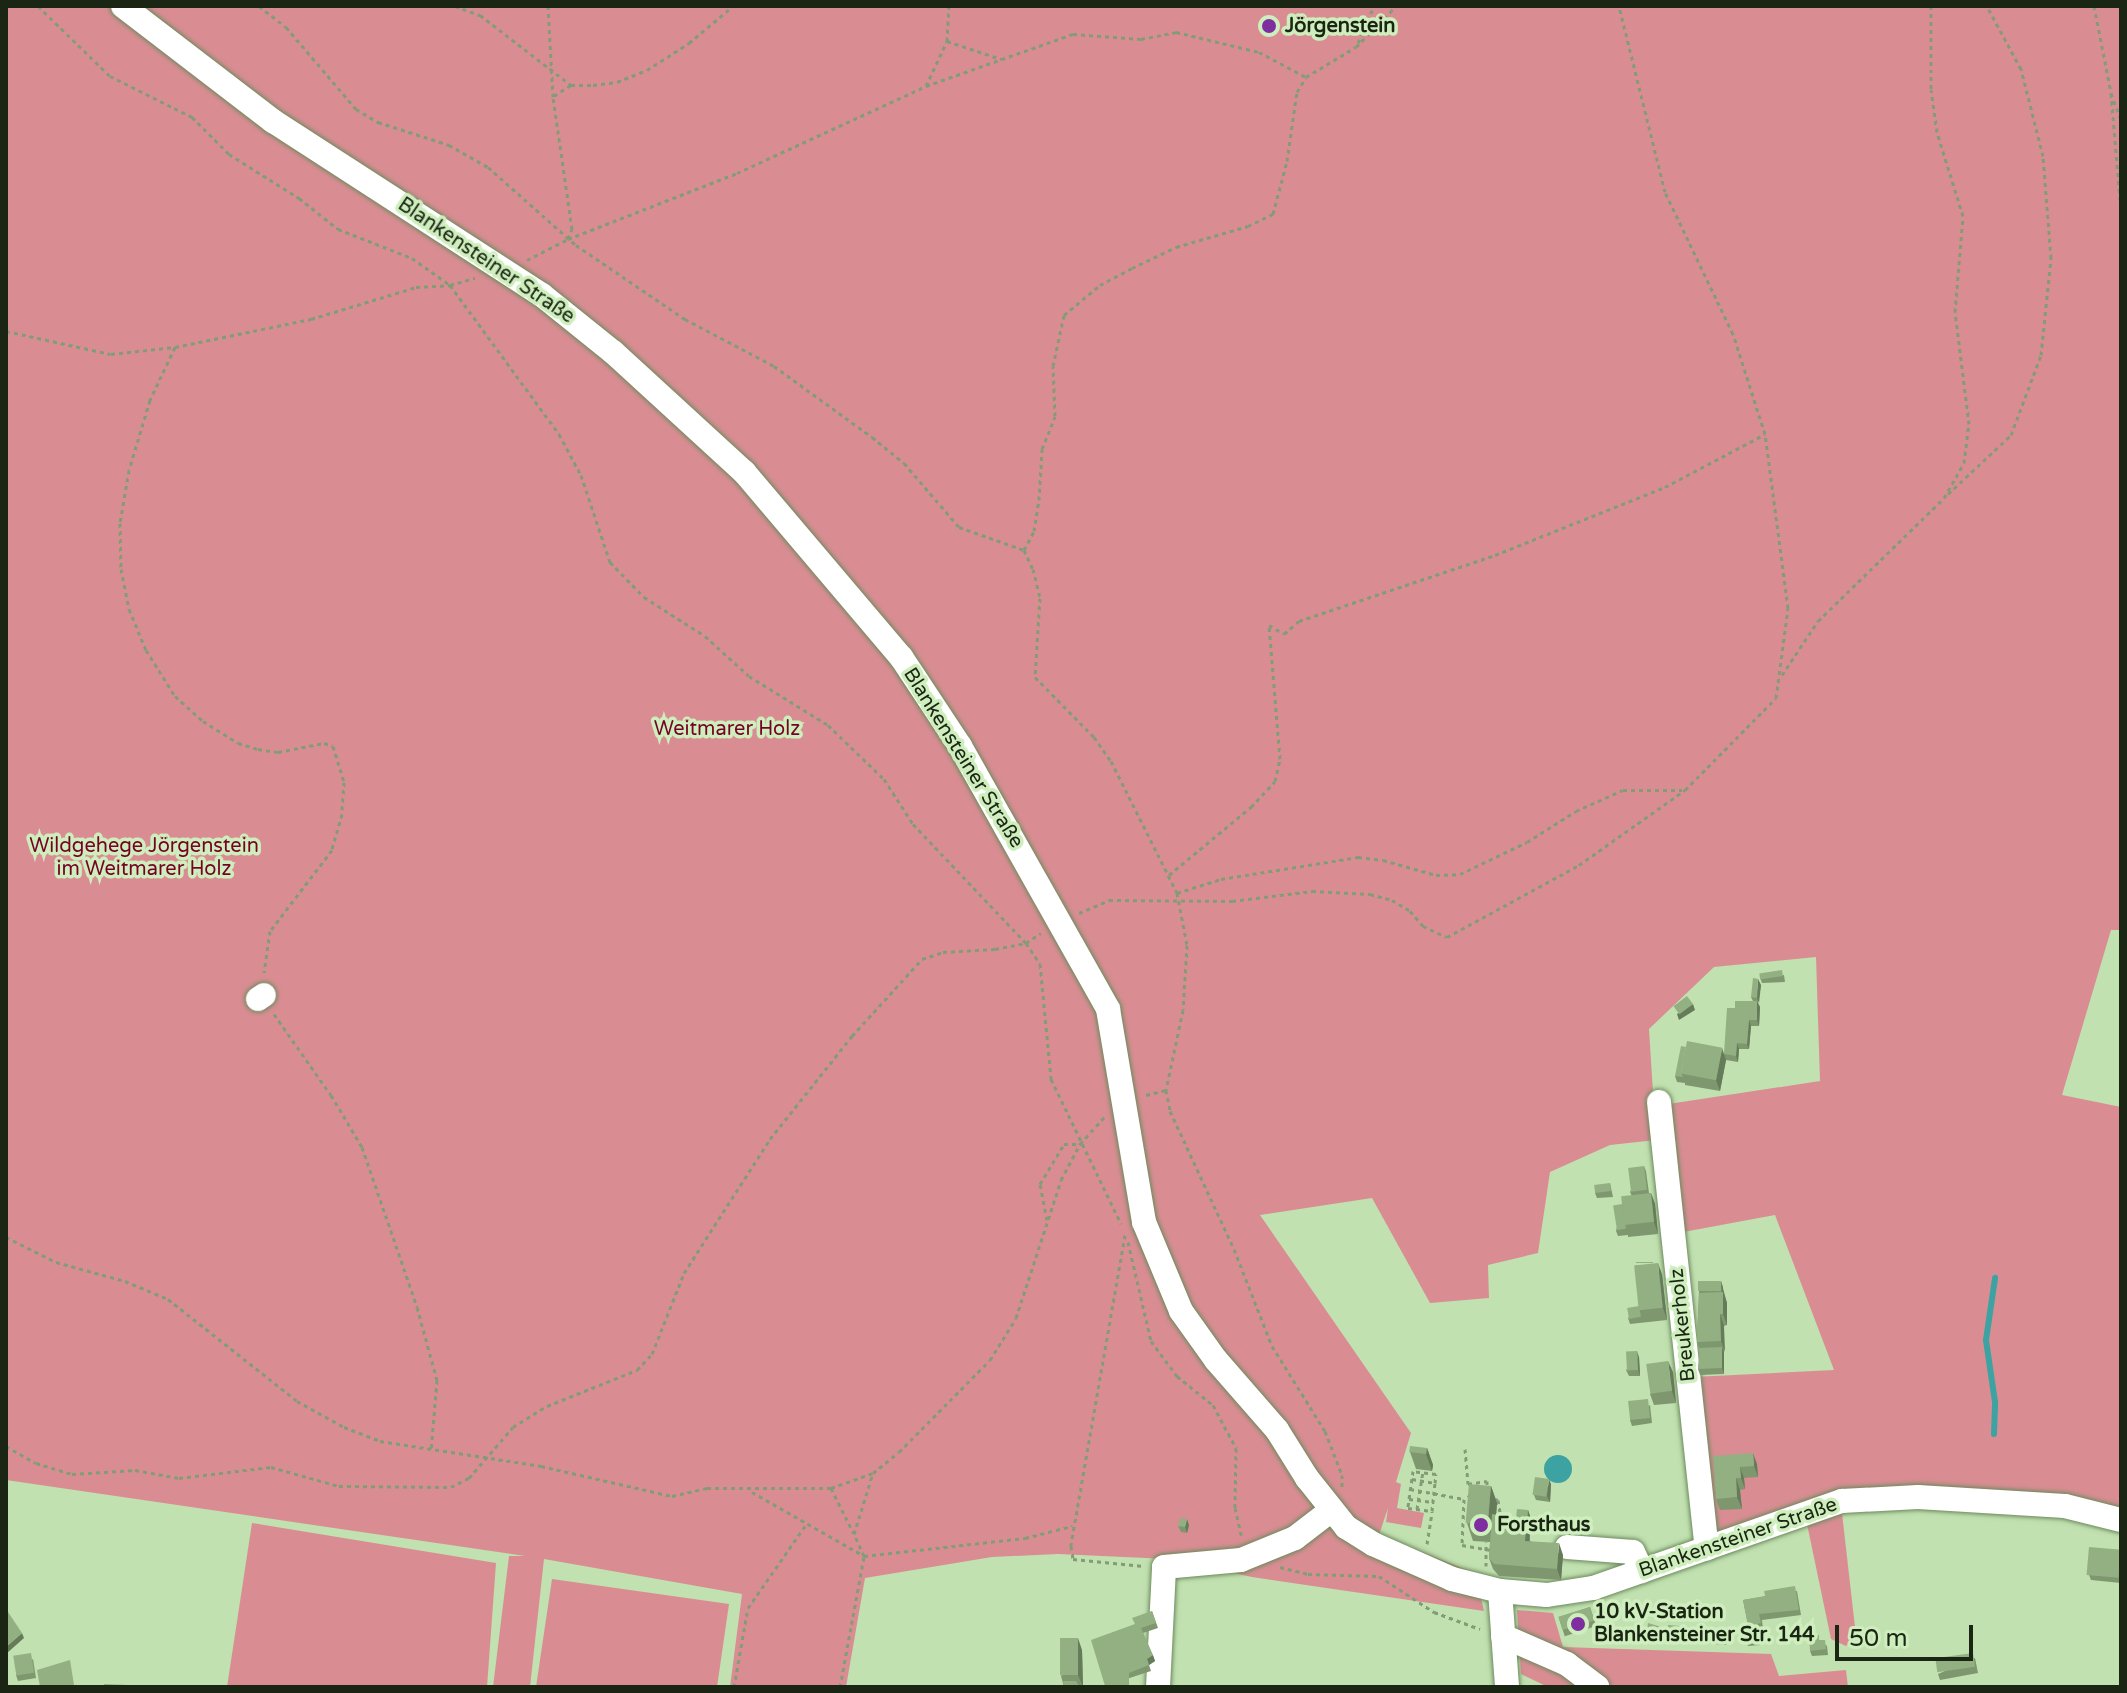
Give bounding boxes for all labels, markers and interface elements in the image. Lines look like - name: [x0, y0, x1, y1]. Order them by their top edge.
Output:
- place label: Jörgenstein: [1285, 14, 1395, 38]
- marker: Jörgenstein: [1260, 17, 1278, 35]
- street label: Blankensteiner Straße: [393, 193, 579, 329]
- street label: Blankensteiner Straße: [898, 663, 1028, 853]
- park label: Weitmarer Holz: [654, 717, 800, 741]
- park label: Wildgehege Jörgenstein im Weitmarer Holz: [29, 835, 259, 882]
- street label: Breukerholz: [1665, 1267, 1701, 1383]
- street label: Blankensteiner Straße: [1636, 1493, 1840, 1583]
- place label: Forsthaus: [1497, 1513, 1590, 1537]
- marker: Forsthaus: [1472, 1516, 1490, 1534]
- place label: 10 kV-Station Blankensteiner Str. 144: [1594, 1600, 1815, 1647]
- scale bar: [1839, 1609, 1977, 1659]
- marker: 10 kV-Station Blankensteiner Str. 144: [1569, 1615, 1587, 1633]
- text: 50 m: [1849, 1624, 1907, 1653]

